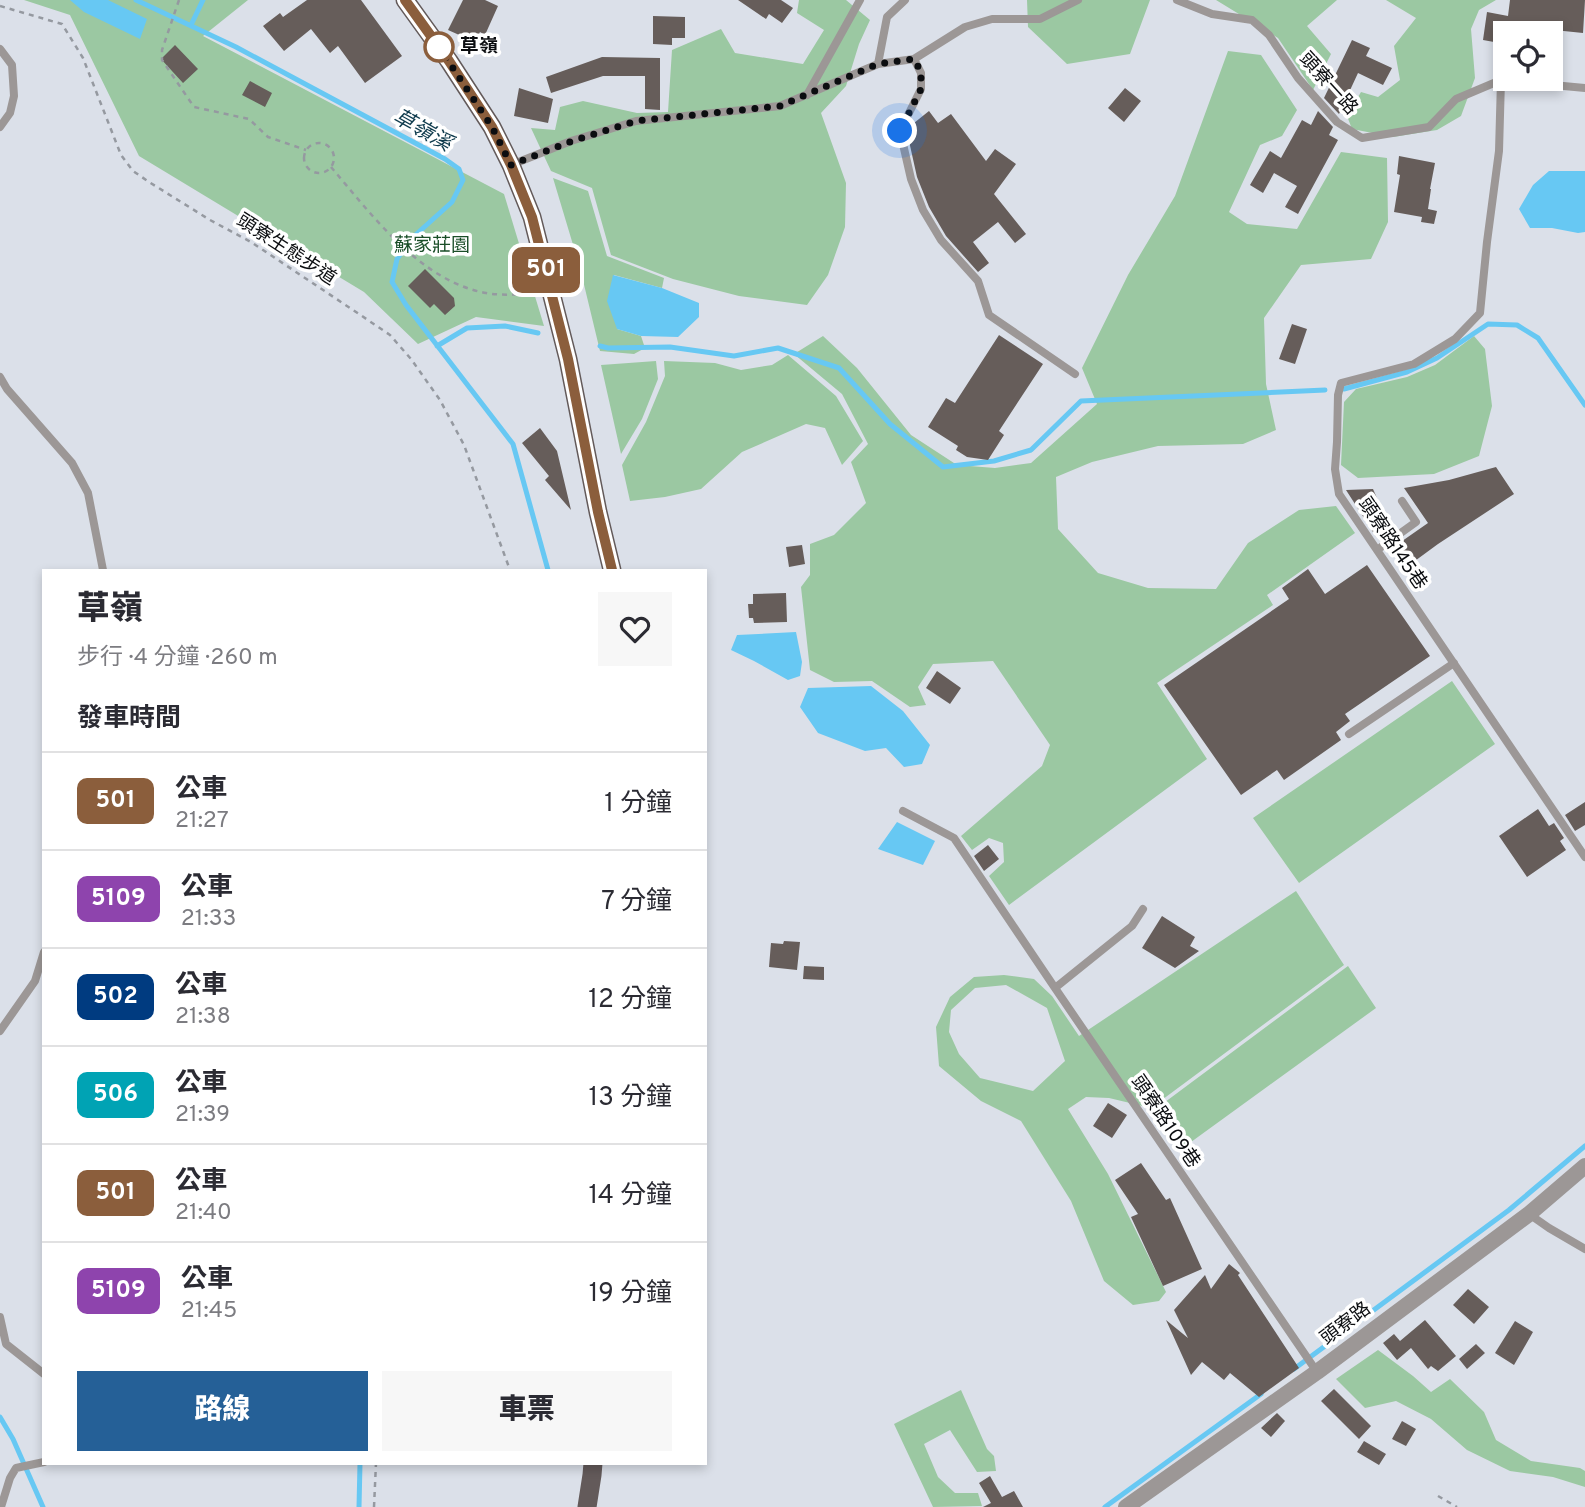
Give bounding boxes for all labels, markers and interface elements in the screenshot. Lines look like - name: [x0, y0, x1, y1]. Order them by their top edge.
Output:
- map controls: [1493, 21, 1563, 91]
- button: locate: [1493, 21, 1563, 91]
- marker: 草嶺: [424, 32, 454, 62]
- place label: 草嶺: [460, 35, 498, 59]
- street label: 頭寮一路: [1294, 48, 1362, 120]
- water label: 草嶺溪: [388, 104, 459, 160]
- your location: [882, 113, 917, 148]
- street label: 頭寮生態步道: [232, 209, 340, 291]
- park label: 蘇家莊園: [394, 234, 470, 258]
- line badge: 501: [506, 247, 586, 293]
- text: 501: [526, 255, 566, 285]
- street label: 頭寮路145巷: [1352, 493, 1432, 595]
- text: 草嶺: [77, 590, 143, 632]
- button: heart: [598, 592, 672, 666]
- text: 步行 · 4 分鐘 · 260 m: [77, 644, 278, 673]
- text: 發車時間: [77, 703, 181, 736]
- text: 公車: [175, 774, 227, 807]
- text: 501: [96, 786, 136, 816]
- text: 1 分鐘: [604, 788, 672, 821]
- text: 21:27: [175, 807, 229, 836]
- text: 公車: [181, 872, 233, 905]
- text: 5109: [91, 884, 146, 914]
- text: 7 分鐘: [601, 886, 672, 919]
- text: 21:33: [181, 905, 236, 934]
- text: 公車: [175, 970, 227, 1003]
- text: 502: [93, 982, 138, 1012]
- text: 12 分鐘: [588, 984, 672, 1017]
- text: 21:38: [175, 1003, 231, 1032]
- text: 公車: [175, 1068, 227, 1101]
- street label: 頭寮路109巷: [1125, 1071, 1205, 1173]
- text: 506: [93, 1080, 138, 1110]
- text: 13 分鐘: [589, 1082, 672, 1115]
- text: 21:39: [175, 1101, 230, 1130]
- text: 公車: [175, 1166, 227, 1199]
- text: 501: [96, 1178, 136, 1208]
- text: 14 分鐘: [589, 1180, 672, 1213]
- text: 21:40: [175, 1199, 232, 1228]
- text: 公車: [181, 1264, 233, 1297]
- text: 5109: [91, 1276, 146, 1306]
- text: 19 分鐘: [589, 1278, 672, 1311]
- text: 21:45: [181, 1297, 237, 1326]
- street label: 頭寮路: [1316, 1297, 1376, 1351]
- button: 路線: [77, 1371, 368, 1451]
- button: 車票: [382, 1371, 672, 1451]

